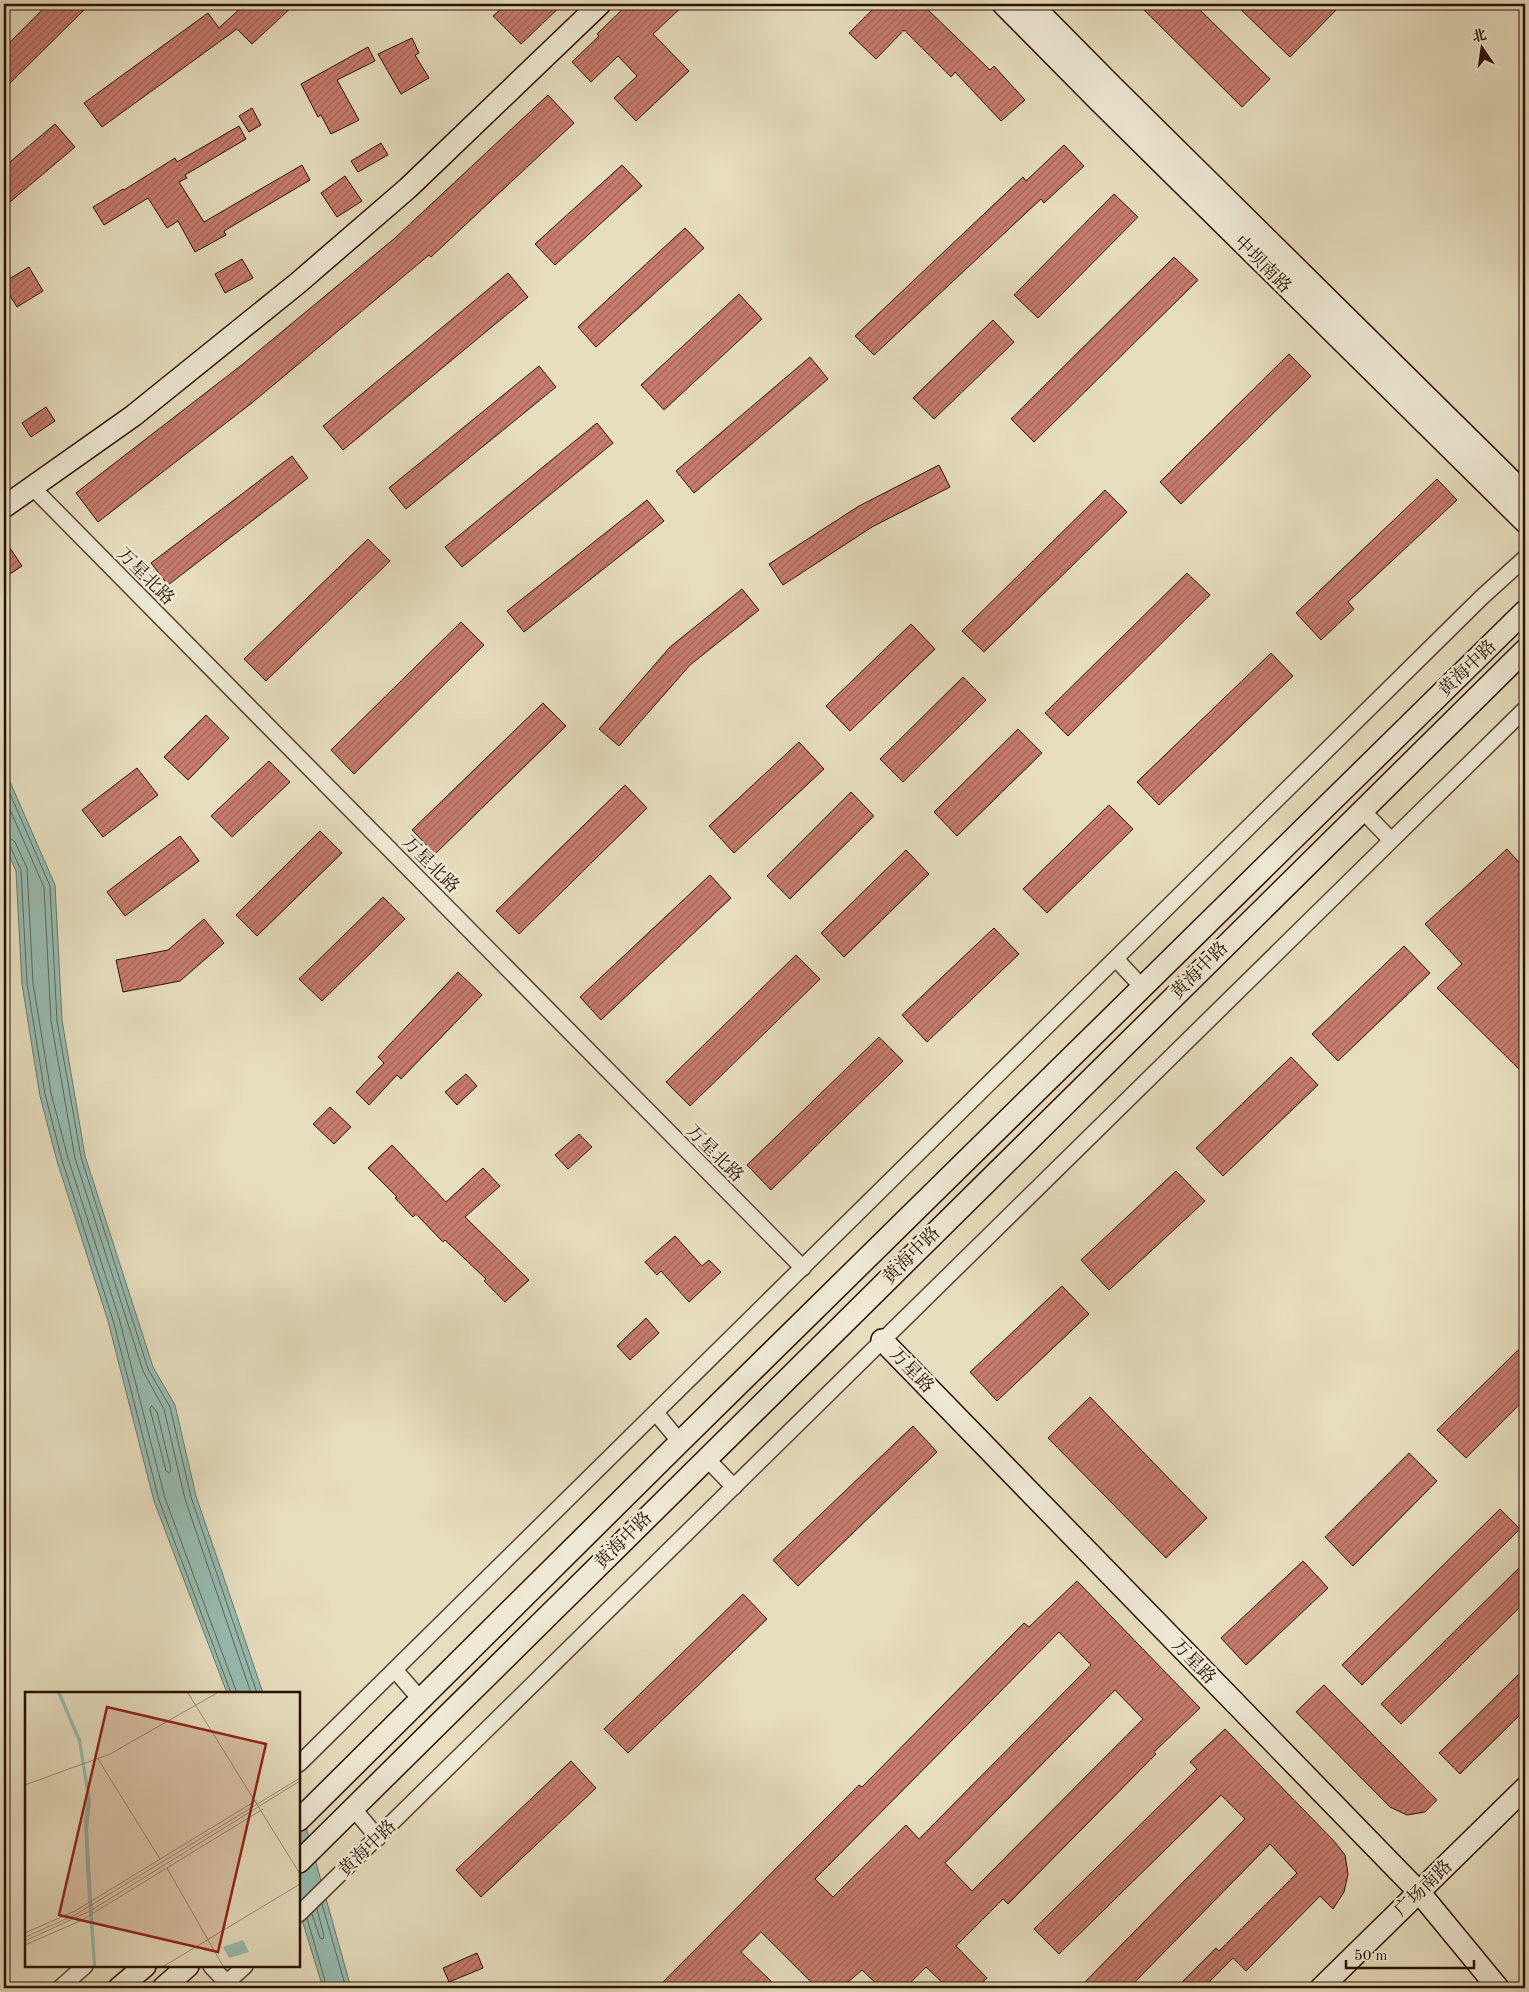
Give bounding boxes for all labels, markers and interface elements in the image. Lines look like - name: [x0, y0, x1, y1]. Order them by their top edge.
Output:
- north arrow: [1456, 22, 1506, 72]
- text: 北: [1471, 27, 1488, 45]
- street label: 中坝南路: [1230, 231, 1296, 297]
- street label: 万星北路: [113, 543, 179, 609]
- street label: 黄海中路: [1434, 636, 1500, 700]
- street label: 万星北路: [398, 831, 464, 897]
- street label: 黄海中路: [1166, 937, 1232, 1003]
- street label: 万星北路: [682, 1120, 748, 1186]
- street label: 黄海中路: [878, 1222, 944, 1288]
- street label: 万星路: [886, 1344, 938, 1396]
- street label: 黄海中路: [590, 1507, 656, 1573]
- street label: 万星路: [1168, 1635, 1220, 1687]
- inset map: [25, 1692, 300, 1967]
- street label: 黄海中路: [334, 1816, 400, 1880]
- street label: 广场南路: [1390, 1856, 1456, 1920]
- scale bar: [1346, 1937, 1474, 1969]
- text: 50 m: [1354, 1949, 1388, 1964]

